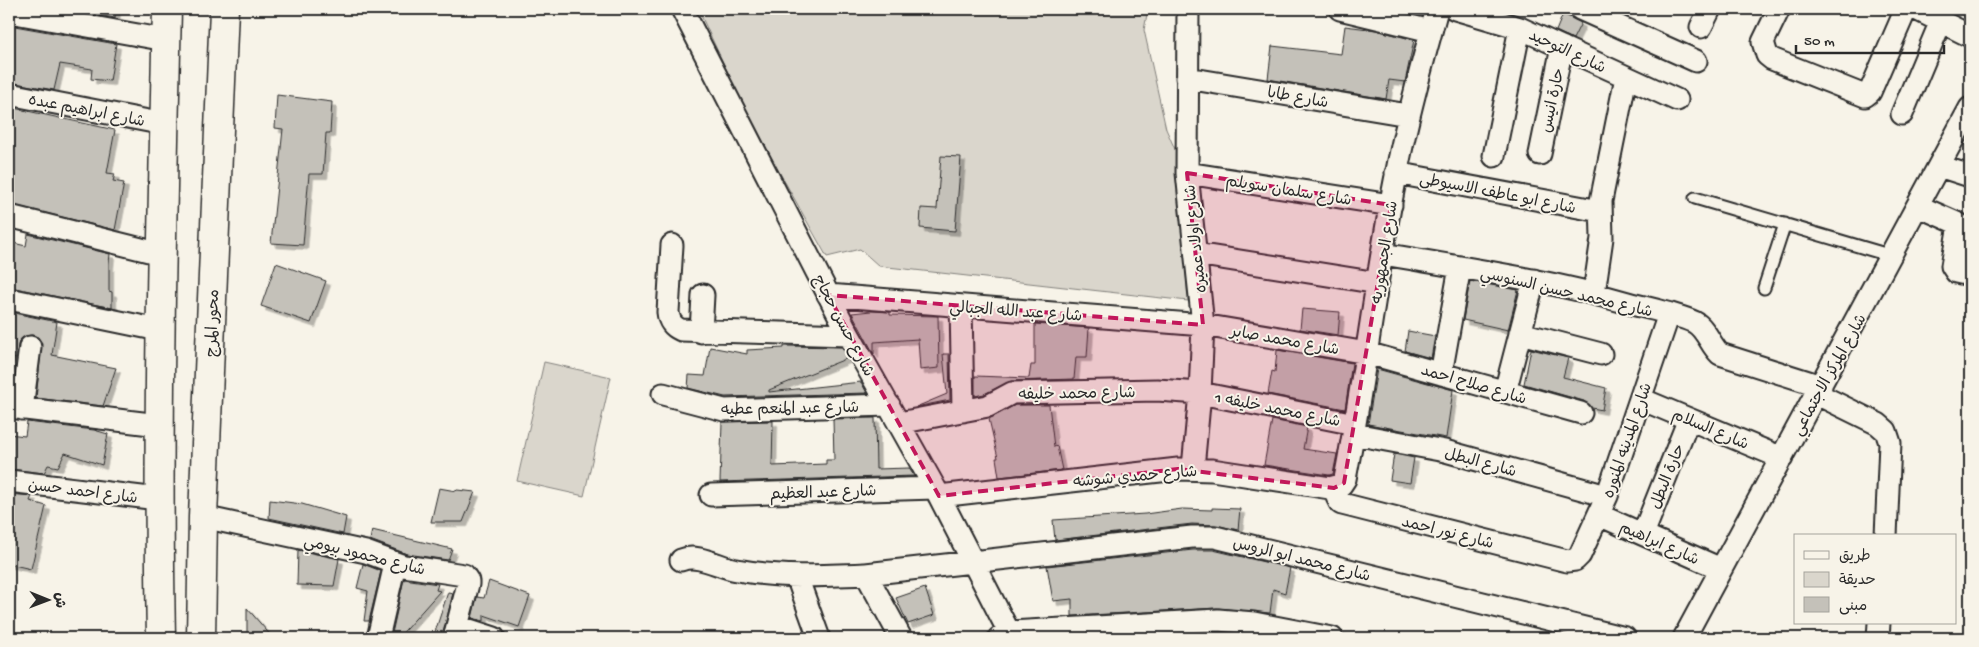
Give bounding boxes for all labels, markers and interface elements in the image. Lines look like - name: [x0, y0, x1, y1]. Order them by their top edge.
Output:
- scale bar: [1796, 22, 1944, 54]
- street label: شارع التوحيد: [1525, 27, 1608, 79]
- text: 50 m: [1804, 33, 1835, 51]
- street label: حارة انيس: [1538, 67, 1570, 135]
- street label: شارع طابا: [1265, 85, 1330, 114]
- street label: شارع ابراهيم عبده: [26, 92, 146, 133]
- street label: شارع ابو عاطف الاسيوطى: [1418, 171, 1577, 220]
- street label: شارع سلمان سويلم: [1224, 173, 1353, 212]
- street label: شارع اولاد عميره: [1182, 183, 1213, 294]
- street label: شارع الجمهوريه: [1369, 200, 1404, 305]
- street label: شارع محمد حسن السنوسي: [1478, 265, 1654, 325]
- street label: شارع حسن حجاج: [807, 272, 877, 381]
- street label: محور المرج: [204, 289, 225, 357]
- street label: شارع عبد الله الجبالي: [949, 299, 1083, 330]
- street label: شارع المركز الاجتماعي: [1790, 311, 1874, 441]
- street label: شارع محمد صابر: [1227, 323, 1340, 361]
- street label: شارع صلاح احمد: [1418, 362, 1528, 411]
- street label: شارع المدينه المنوره: [1601, 381, 1658, 501]
- street label: شارع محمد خليفه: [1018, 385, 1136, 406]
- street label: شارع محمد خليفه 1: [1212, 390, 1342, 433]
- street label: شارع عبد المنعم عطيه: [721, 400, 859, 421]
- street label: شارع السلام: [1669, 407, 1751, 456]
- street label: حارة البطل: [1647, 442, 1691, 513]
- street label: شارع البطل: [1442, 445, 1518, 483]
- street label: شارع حمدي شوشه: [1072, 464, 1198, 493]
- street label: شارع احمد حسن: [27, 477, 139, 510]
- street label: شارع عبد العظيم: [769, 483, 877, 506]
- street label: شارع نور احمد: [1399, 514, 1495, 555]
- street label: شارع ابراهيم: [1616, 519, 1701, 571]
- street label: شارع محمود بيومي: [301, 533, 427, 584]
- legend: [1794, 534, 1956, 624]
- street label: شارع محمد ابو الروس: [1230, 535, 1372, 588]
- text: طريق: [1839, 548, 1871, 566]
- text: حديقة: [1839, 572, 1876, 590]
- north arrow: [22, 574, 72, 624]
- text: ش: [50, 592, 67, 608]
- text: مبنى: [1839, 598, 1867, 616]

